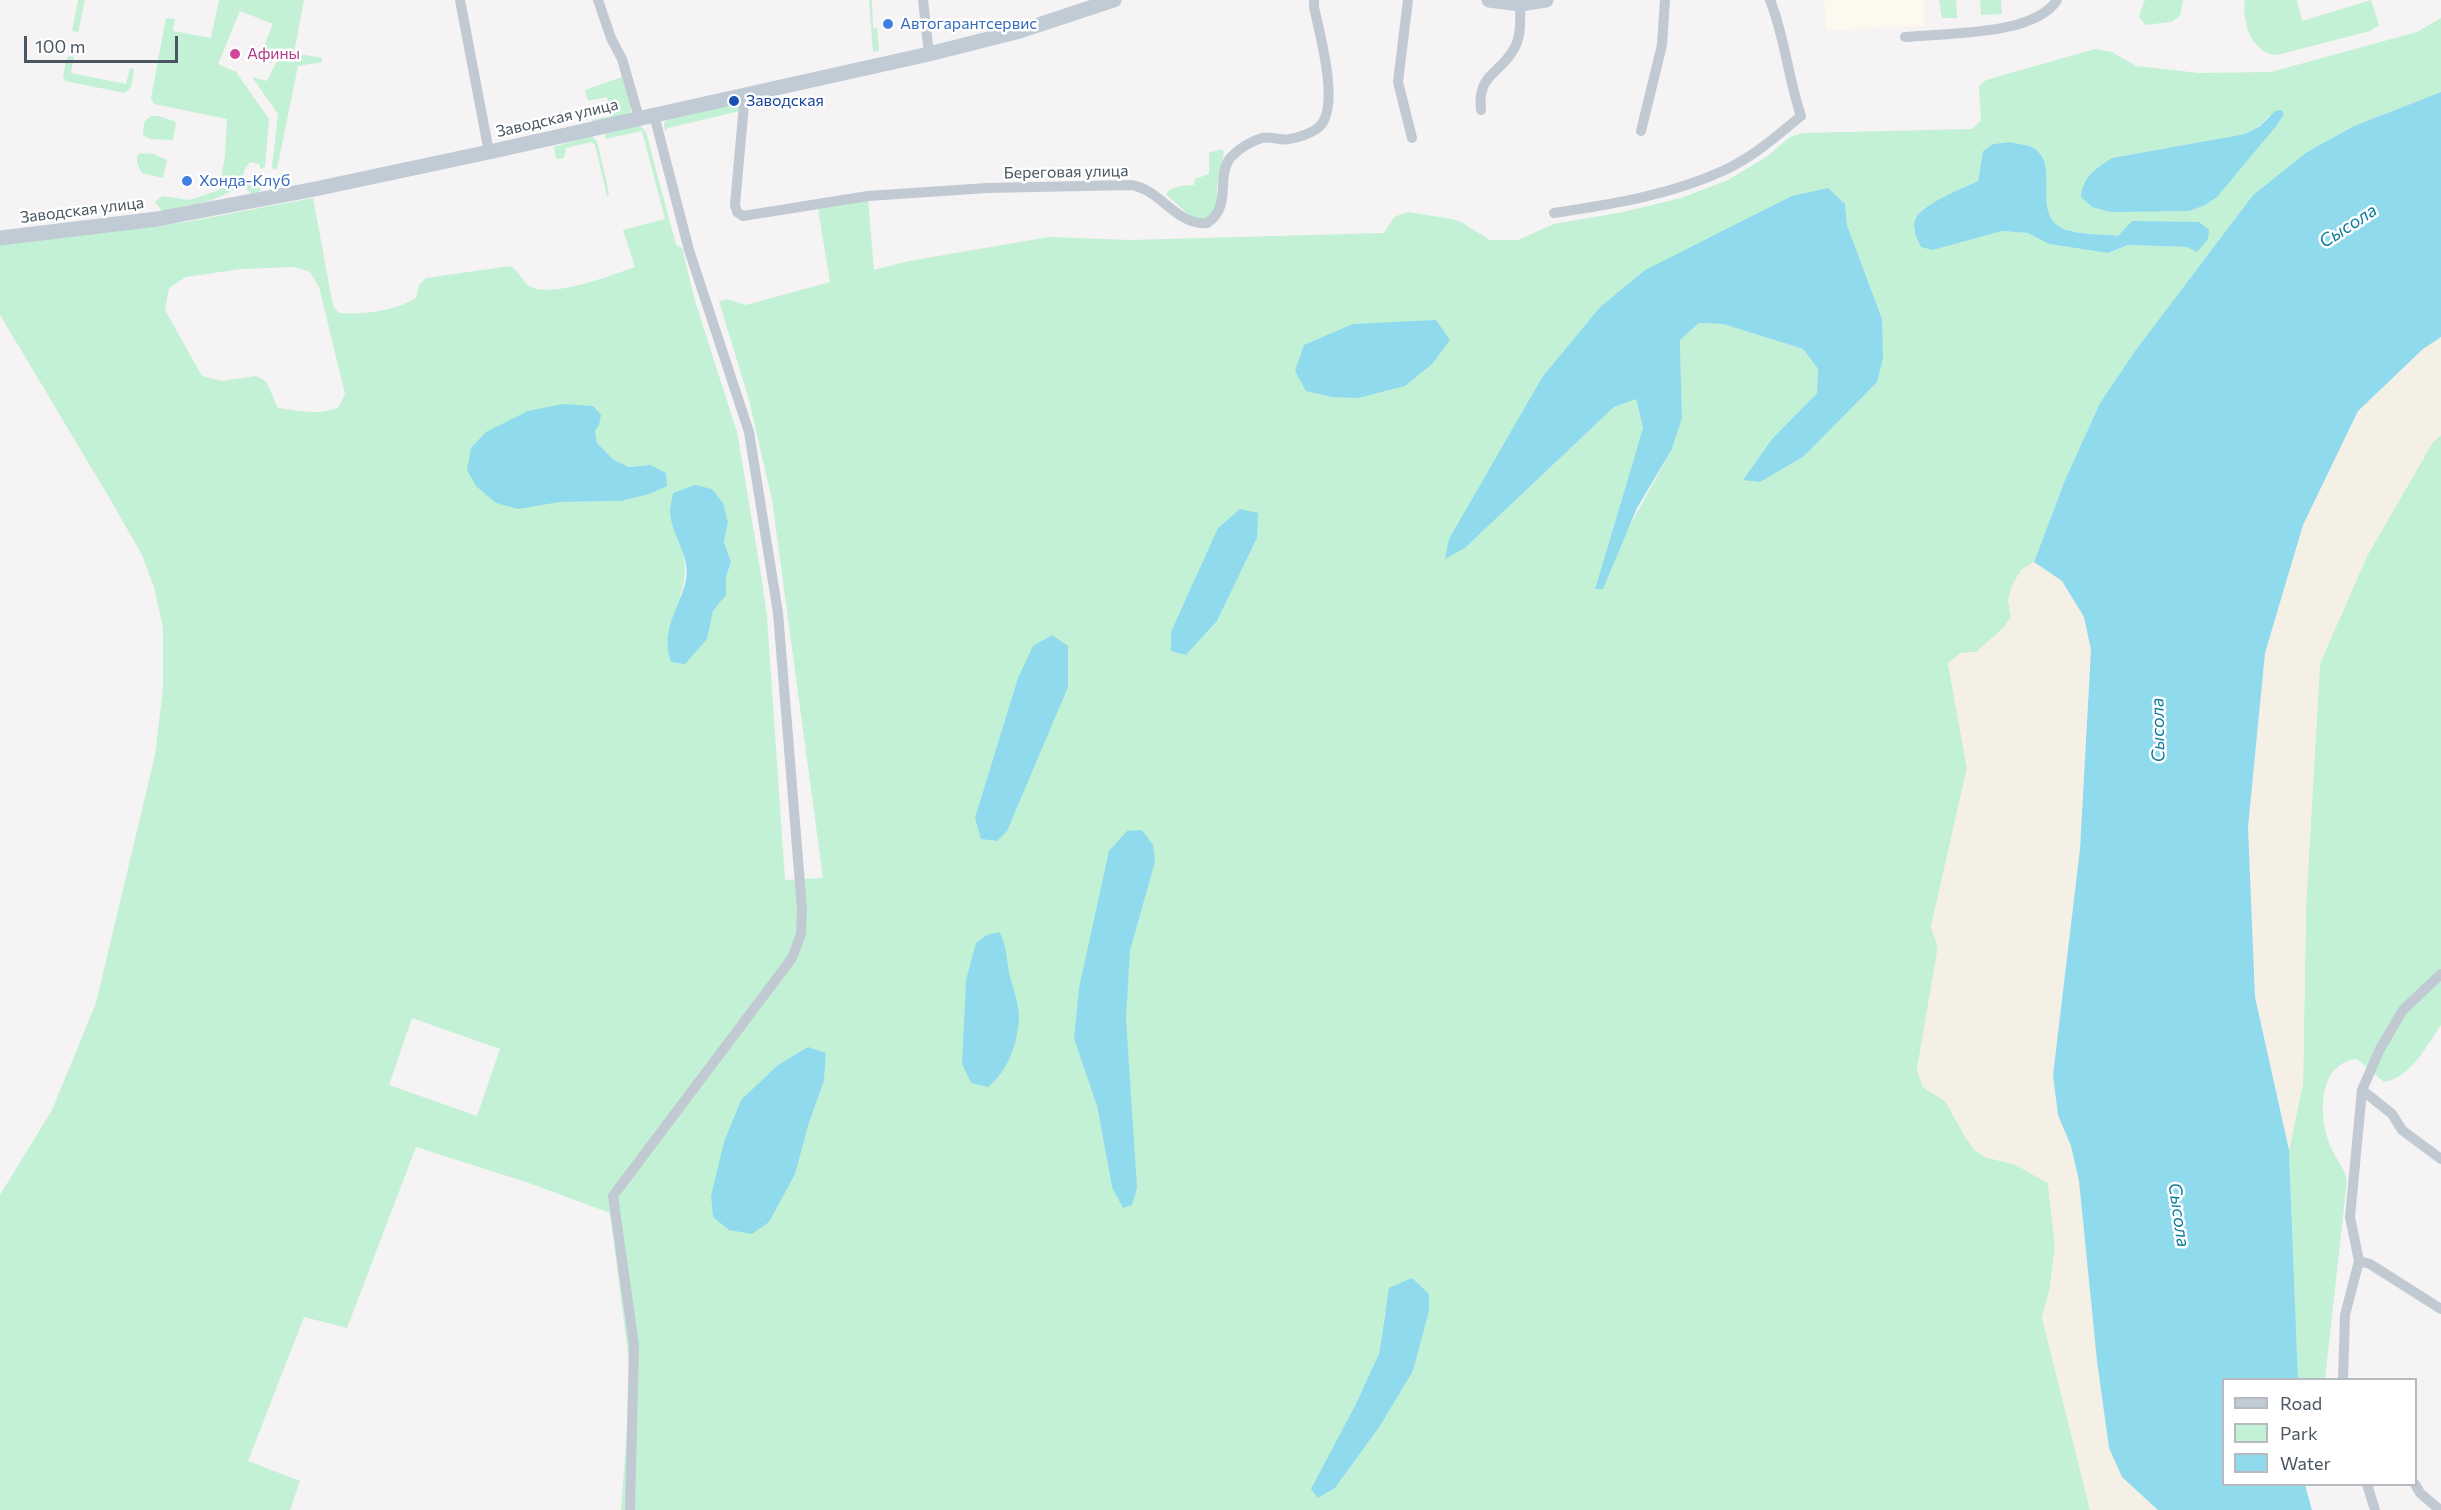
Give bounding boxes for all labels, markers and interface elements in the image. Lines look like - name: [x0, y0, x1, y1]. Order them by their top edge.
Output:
- place label: Автогарантсервис: [900, 14, 1037, 34]
- marker: Автогарантсервис: [881, 17, 895, 31]
- scale bar: [27, 24, 182, 62]
- text: 100 m: [35, 35, 85, 57]
- place label: Афины: [247, 44, 300, 64]
- marker: Афины: [228, 47, 242, 61]
- place label: Заводская: [746, 91, 824, 111]
- marker: Заводская: [727, 94, 741, 108]
- street label: Заводская улица: [494, 95, 620, 141]
- street label: Береговая улица: [1003, 161, 1129, 183]
- place label: Хонда-Клуб: [199, 171, 290, 191]
- marker: Хонда-Клуб: [180, 174, 194, 188]
- street label: Заводская улица: [19, 193, 145, 227]
- water label: Сысола: [2315, 199, 2381, 253]
- water label: Сысола: [2147, 698, 2169, 762]
- water label: Сысола: [2164, 1181, 2194, 1249]
- legend: [2222, 1378, 2417, 1486]
- text: Road: [2280, 1392, 2322, 1414]
- text: Park: [2280, 1422, 2318, 1444]
- text: Water: [2280, 1452, 2331, 1474]

